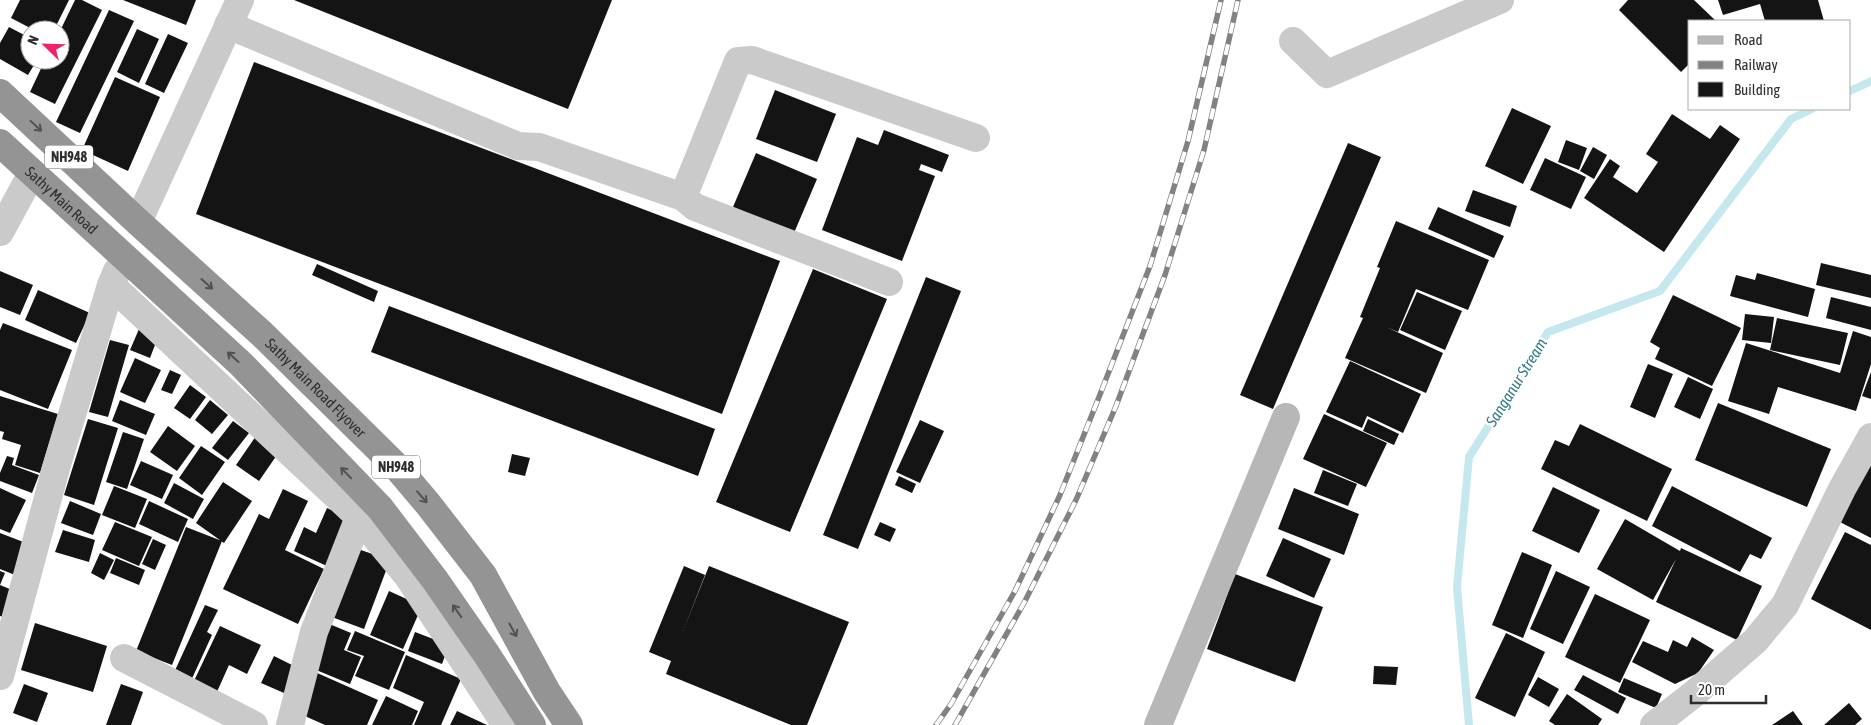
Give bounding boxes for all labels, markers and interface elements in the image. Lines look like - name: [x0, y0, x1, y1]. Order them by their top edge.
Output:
- north arrow: [20, 20, 70, 70]
- legend: [1688, 20, 1851, 110]
- text: Road: [1734, 31, 1763, 48]
- text: N: [24, 33, 42, 47]
- text: Railway: [1734, 56, 1778, 73]
- text: Building: [1734, 81, 1780, 98]
- one-way arrow: [29, 120, 42, 132]
- road number: NH948: [45, 146, 93, 168]
- street label: Sathy Main Road: [22, 163, 101, 237]
- one-way arrow: [200, 278, 213, 290]
- street label: Sathy Main Road Flyover: [263, 334, 370, 441]
- water label: Sanganur Stream: [1481, 334, 1551, 431]
- one-way arrow: [226, 351, 239, 363]
- road number: NH948: [372, 456, 420, 478]
- one-way arrow: [340, 467, 352, 480]
- one-way arrow: [416, 490, 428, 503]
- one-way arrow: [452, 604, 462, 618]
- one-way arrow: [508, 623, 518, 638]
- scale bar: [1691, 672, 1766, 704]
- text: 20 m: [1698, 681, 1725, 698]

